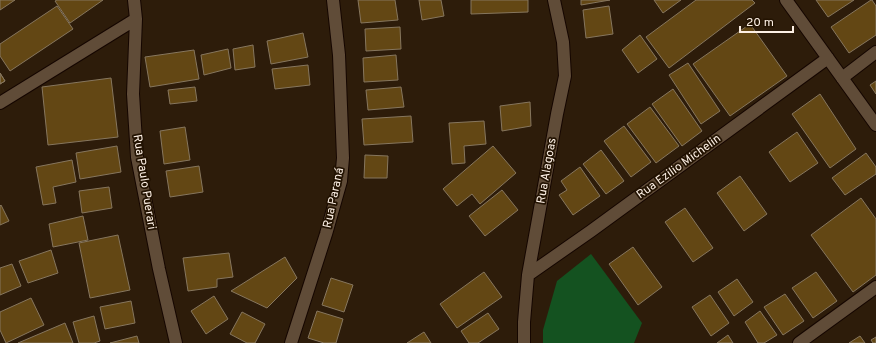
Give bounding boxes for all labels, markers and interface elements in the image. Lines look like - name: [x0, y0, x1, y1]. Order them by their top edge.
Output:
- scale bar: [740, 8, 793, 34]
- text: 20 m: [746, 15, 774, 31]
- street label: Rua Ezilio Michelin: [634, 131, 724, 203]
- street label: Rua Paulo Puerari: [129, 133, 159, 231]
- street label: Rua Alagoas: [533, 137, 561, 205]
- street label: Rua Paraná: [320, 166, 348, 230]

